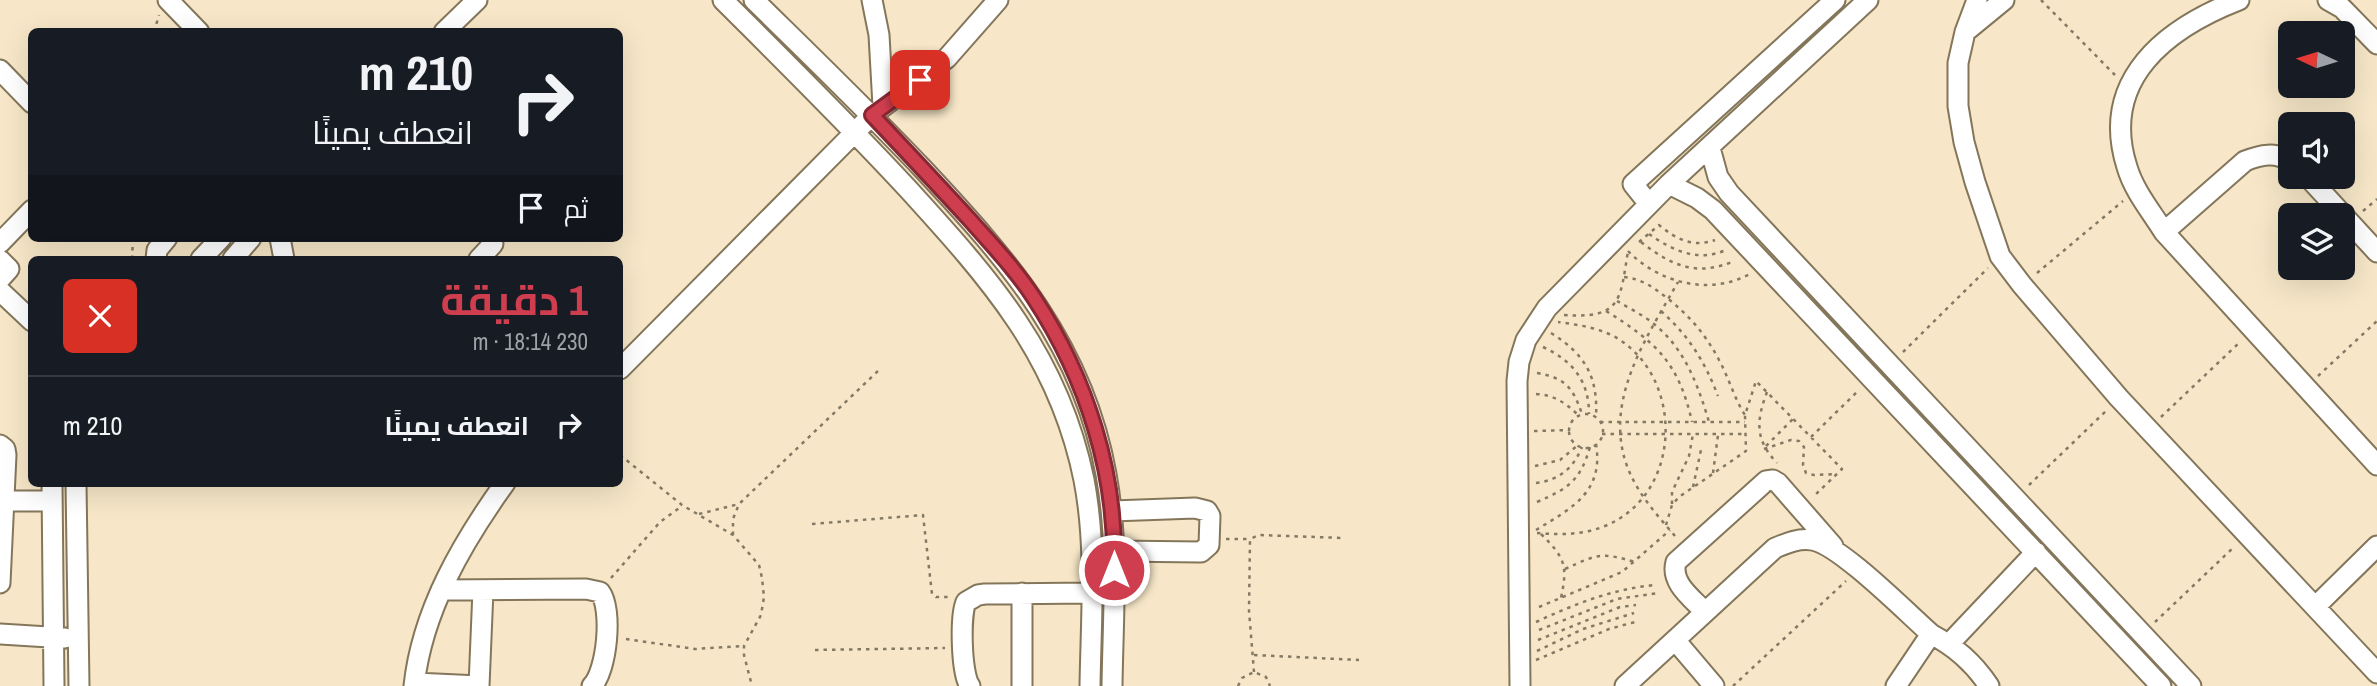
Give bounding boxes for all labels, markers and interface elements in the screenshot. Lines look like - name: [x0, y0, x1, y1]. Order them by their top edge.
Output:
- north arrow: [2278, 21, 2356, 98]
- map controls: [2278, 21, 2355, 280]
- text: 210 m: [359, 39, 473, 105]
- pin: [890, 50, 950, 110]
- icon: right: [497, 56, 588, 147]
- icon: arrive: [901, 61, 939, 99]
- text: انعطف يمينًا: [312, 111, 473, 154]
- button: sound: [2278, 112, 2355, 189]
- icon: arrive: [512, 189, 550, 227]
- text: ثم: [564, 191, 588, 226]
- button: layers: [2278, 203, 2355, 280]
- text: 1 دقيقة: [441, 272, 588, 328]
- button: close: [63, 279, 137, 353]
- text: 230 m · 18:14: [473, 326, 588, 357]
- icon: right: [550, 406, 588, 444]
- text: 210 m: [63, 408, 122, 443]
- text: انعطف يمينًا: [384, 408, 529, 443]
- position arrow: [1077, 533, 1151, 607]

